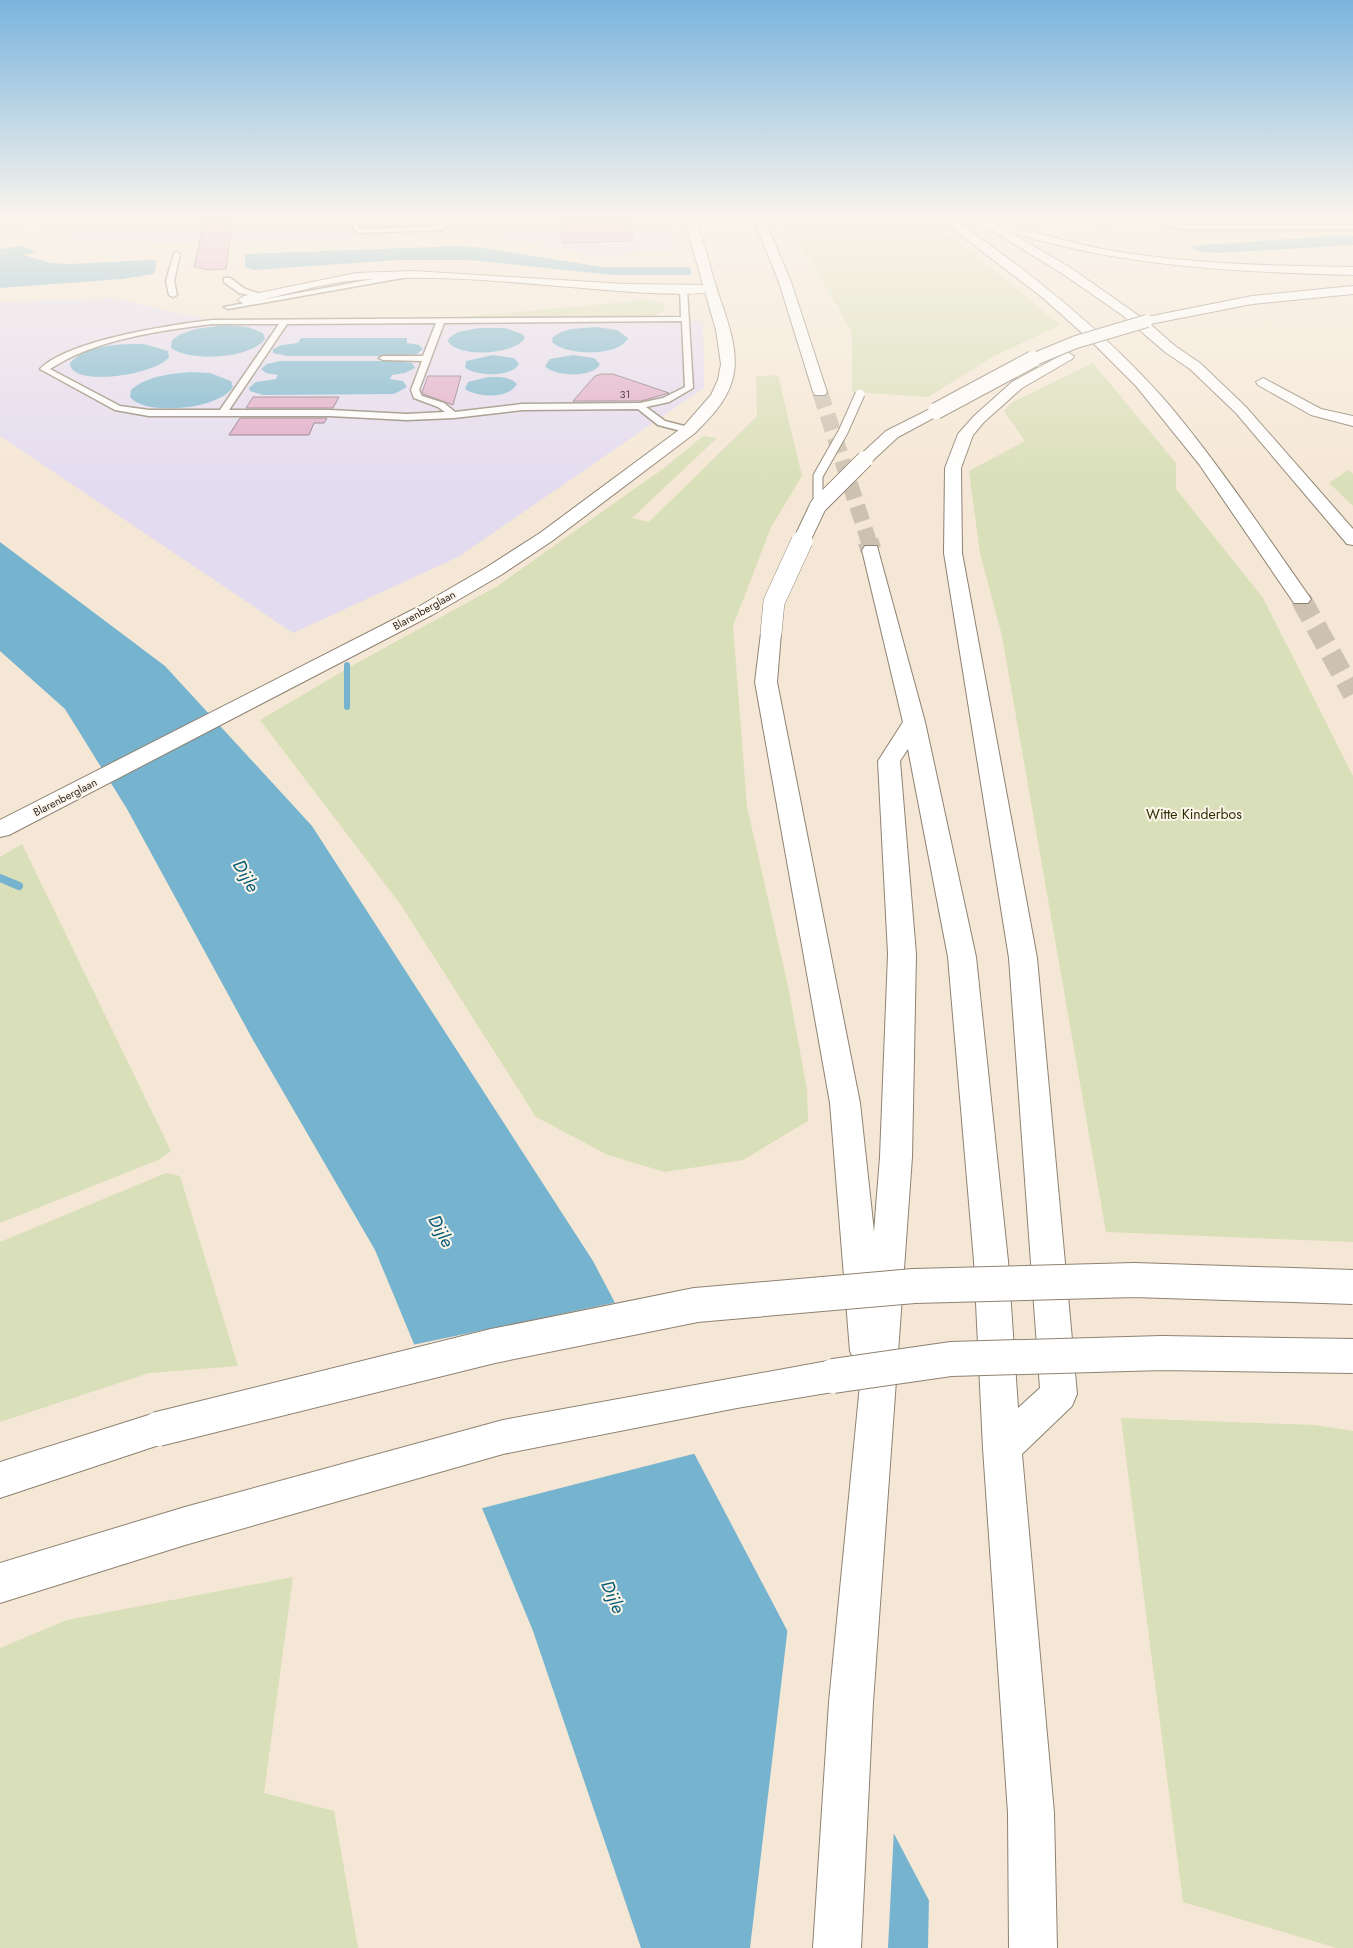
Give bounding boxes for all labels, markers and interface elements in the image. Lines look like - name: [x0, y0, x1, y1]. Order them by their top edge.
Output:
- house number: 31: [620, 386, 630, 402]
- street label: Blarenberglaan: [390, 586, 458, 634]
- street label: Blarenberglaan: [30, 774, 100, 820]
- park label: Witte Kinderbos: [1146, 804, 1242, 824]
- water label: Dijle: [226, 855, 266, 897]
- water label: Dijle: [422, 1210, 460, 1252]
- water label: Dijle: [594, 1576, 632, 1618]

